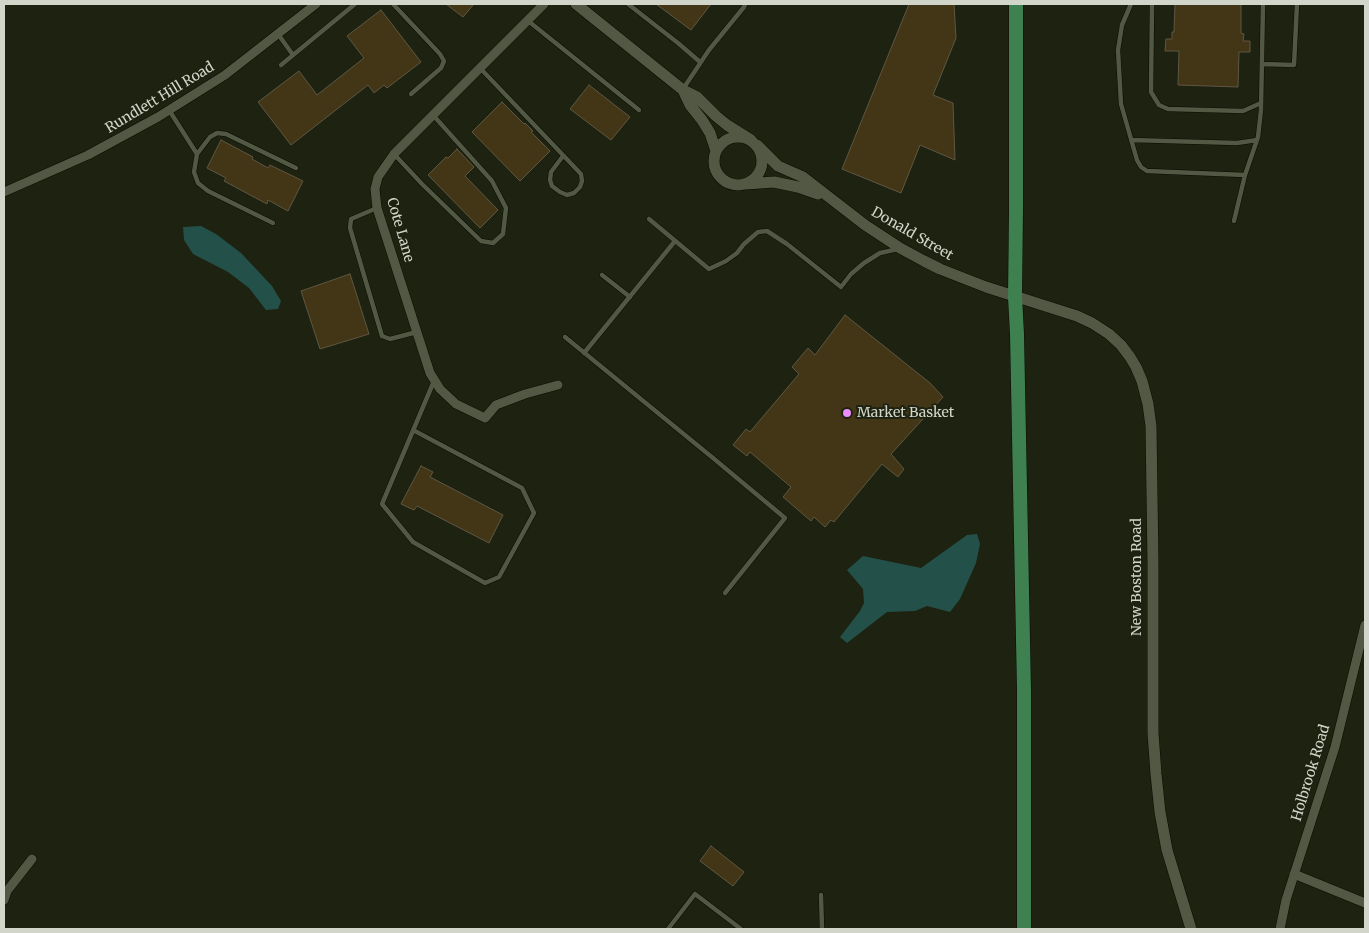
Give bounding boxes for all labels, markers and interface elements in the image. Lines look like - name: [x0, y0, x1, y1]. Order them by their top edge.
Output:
- street label: Rundlett Hill Road: [103, 59, 217, 137]
- street label: Cote Lane: [383, 196, 417, 264]
- street label: Donald Street: [868, 204, 956, 264]
- place label: Market Basket: [857, 405, 954, 421]
- marker: Market Basket: [841, 407, 853, 419]
- street label: New Boston Road: [1129, 518, 1145, 636]
- street label: Holbrook Road: [1288, 723, 1334, 823]

